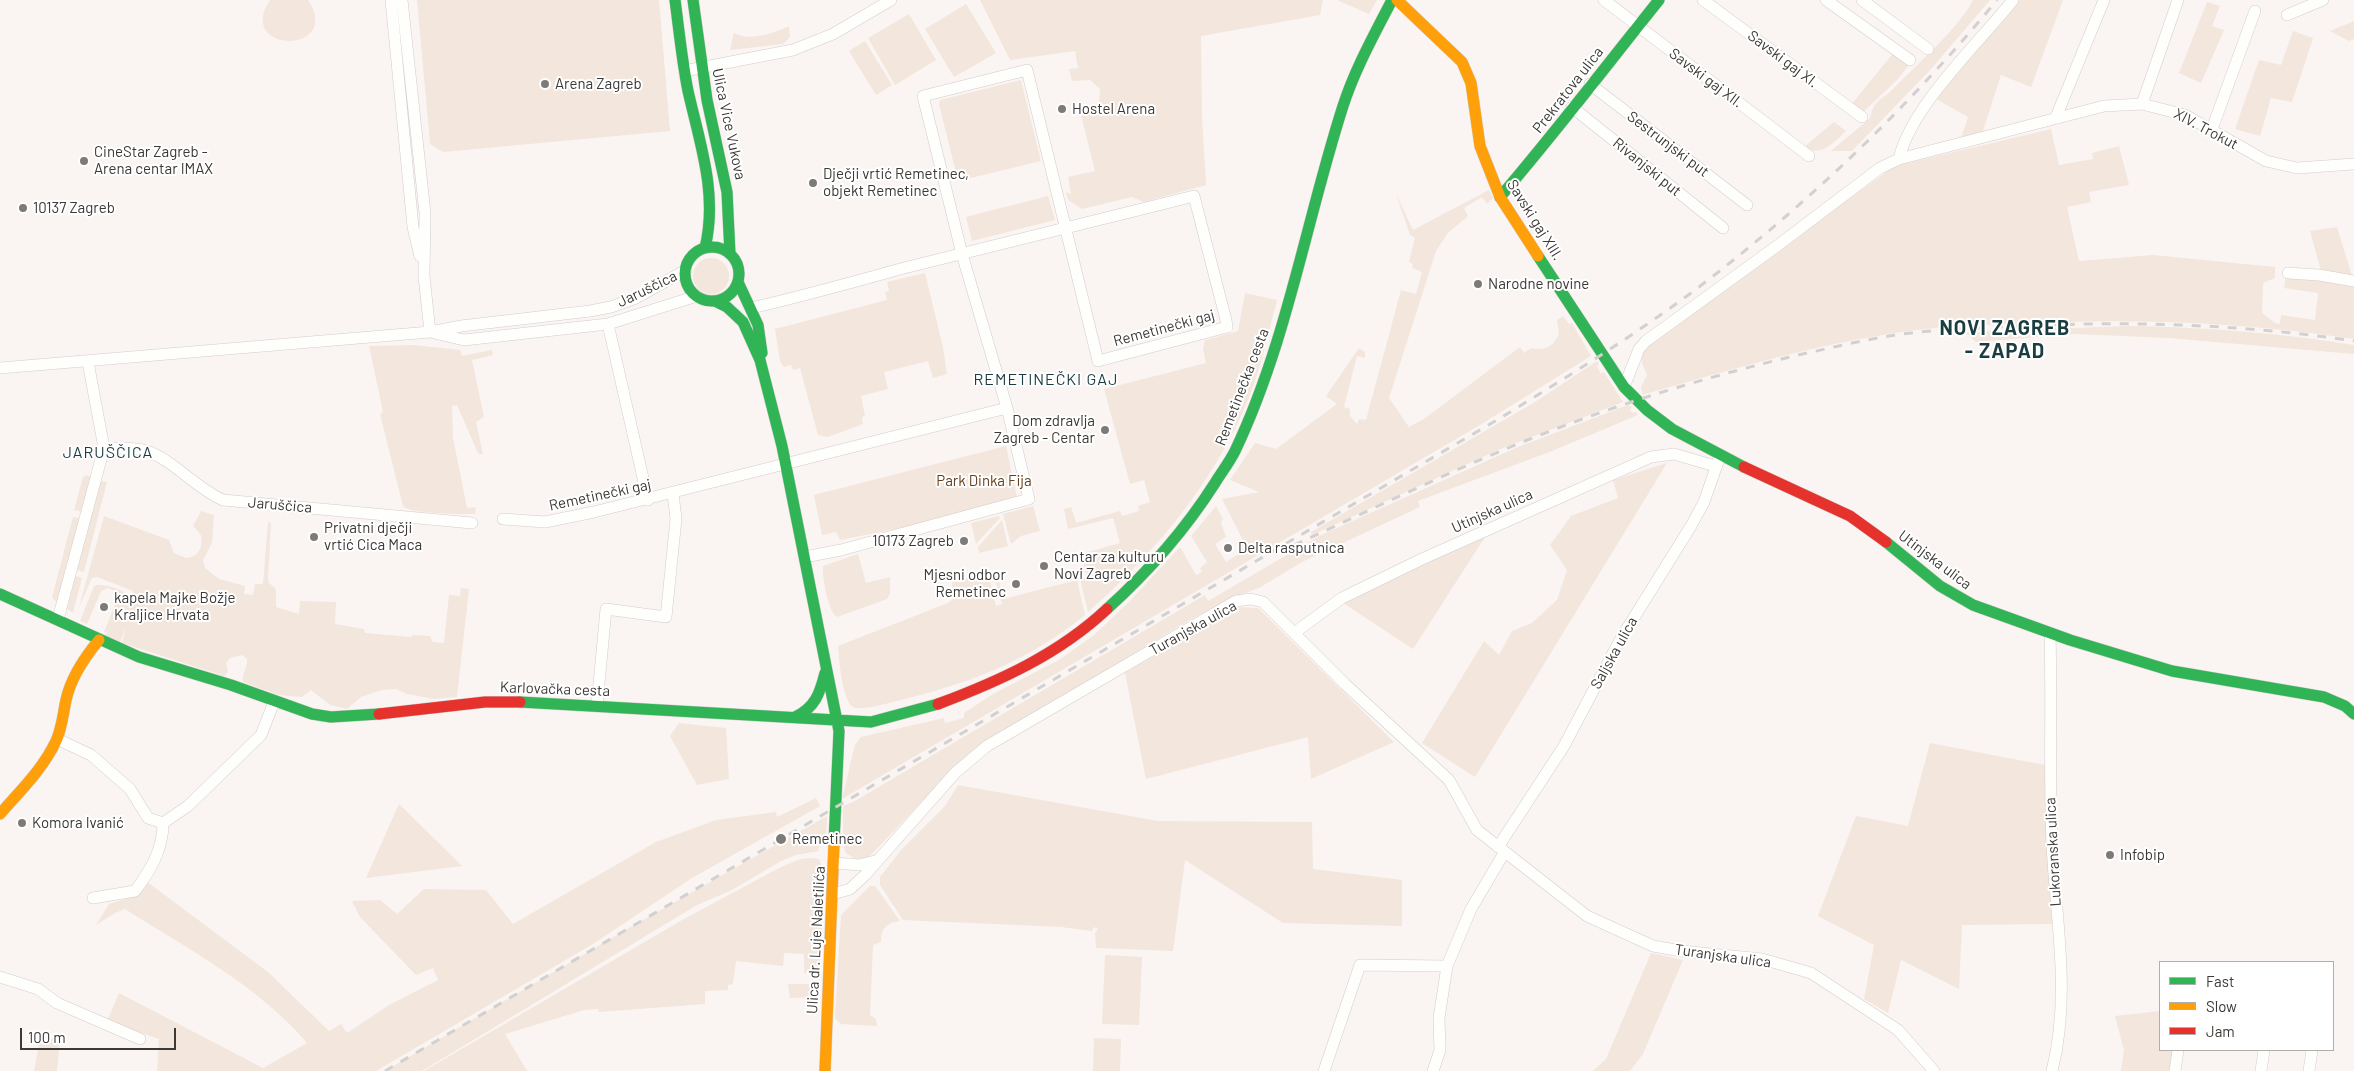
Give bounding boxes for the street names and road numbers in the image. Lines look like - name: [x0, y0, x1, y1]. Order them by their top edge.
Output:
- street label: Savski gaj XI.: [1744, 27, 1822, 91]
- street label: Prekratova ulica: [1529, 43, 1607, 137]
- street label: Savski gaj XII.: [1666, 44, 1746, 112]
- street label: Ulica Vice Vukova: [708, 67, 750, 181]
- street label: XIV. Trokut: [2171, 105, 2241, 153]
- street label: Sestrunjski put: [1624, 107, 1712, 181]
- street label: Rivanjski put: [1609, 134, 1685, 200]
- street label: Savski gaj XIII.: [1503, 176, 1567, 264]
- street label: Jaruščica: [614, 267, 680, 311]
- street label: Remetinečki gaj: [1111, 306, 1217, 350]
- street label: Remetinečka cesta: [1211, 326, 1273, 448]
- street label: Remetinečki gaj: [547, 475, 653, 515]
- street label: Utinjska ulica: [1449, 485, 1535, 537]
- street label: Jaruščica: [247, 493, 313, 517]
- street label: Utinjska ulica: [1895, 527, 1975, 593]
- street label: Turanjska ulica: [1146, 597, 1240, 659]
- street label: Saljska ulica: [1587, 614, 1641, 692]
- street label: Karlovačka cesta: [500, 678, 610, 700]
- street label: Lukoranska ulica: [2041, 797, 2065, 907]
- street label: Ulica dr. Luje Naletilića: [803, 866, 829, 1014]
- street label: Turanjska ulica: [1674, 940, 1772, 972]

